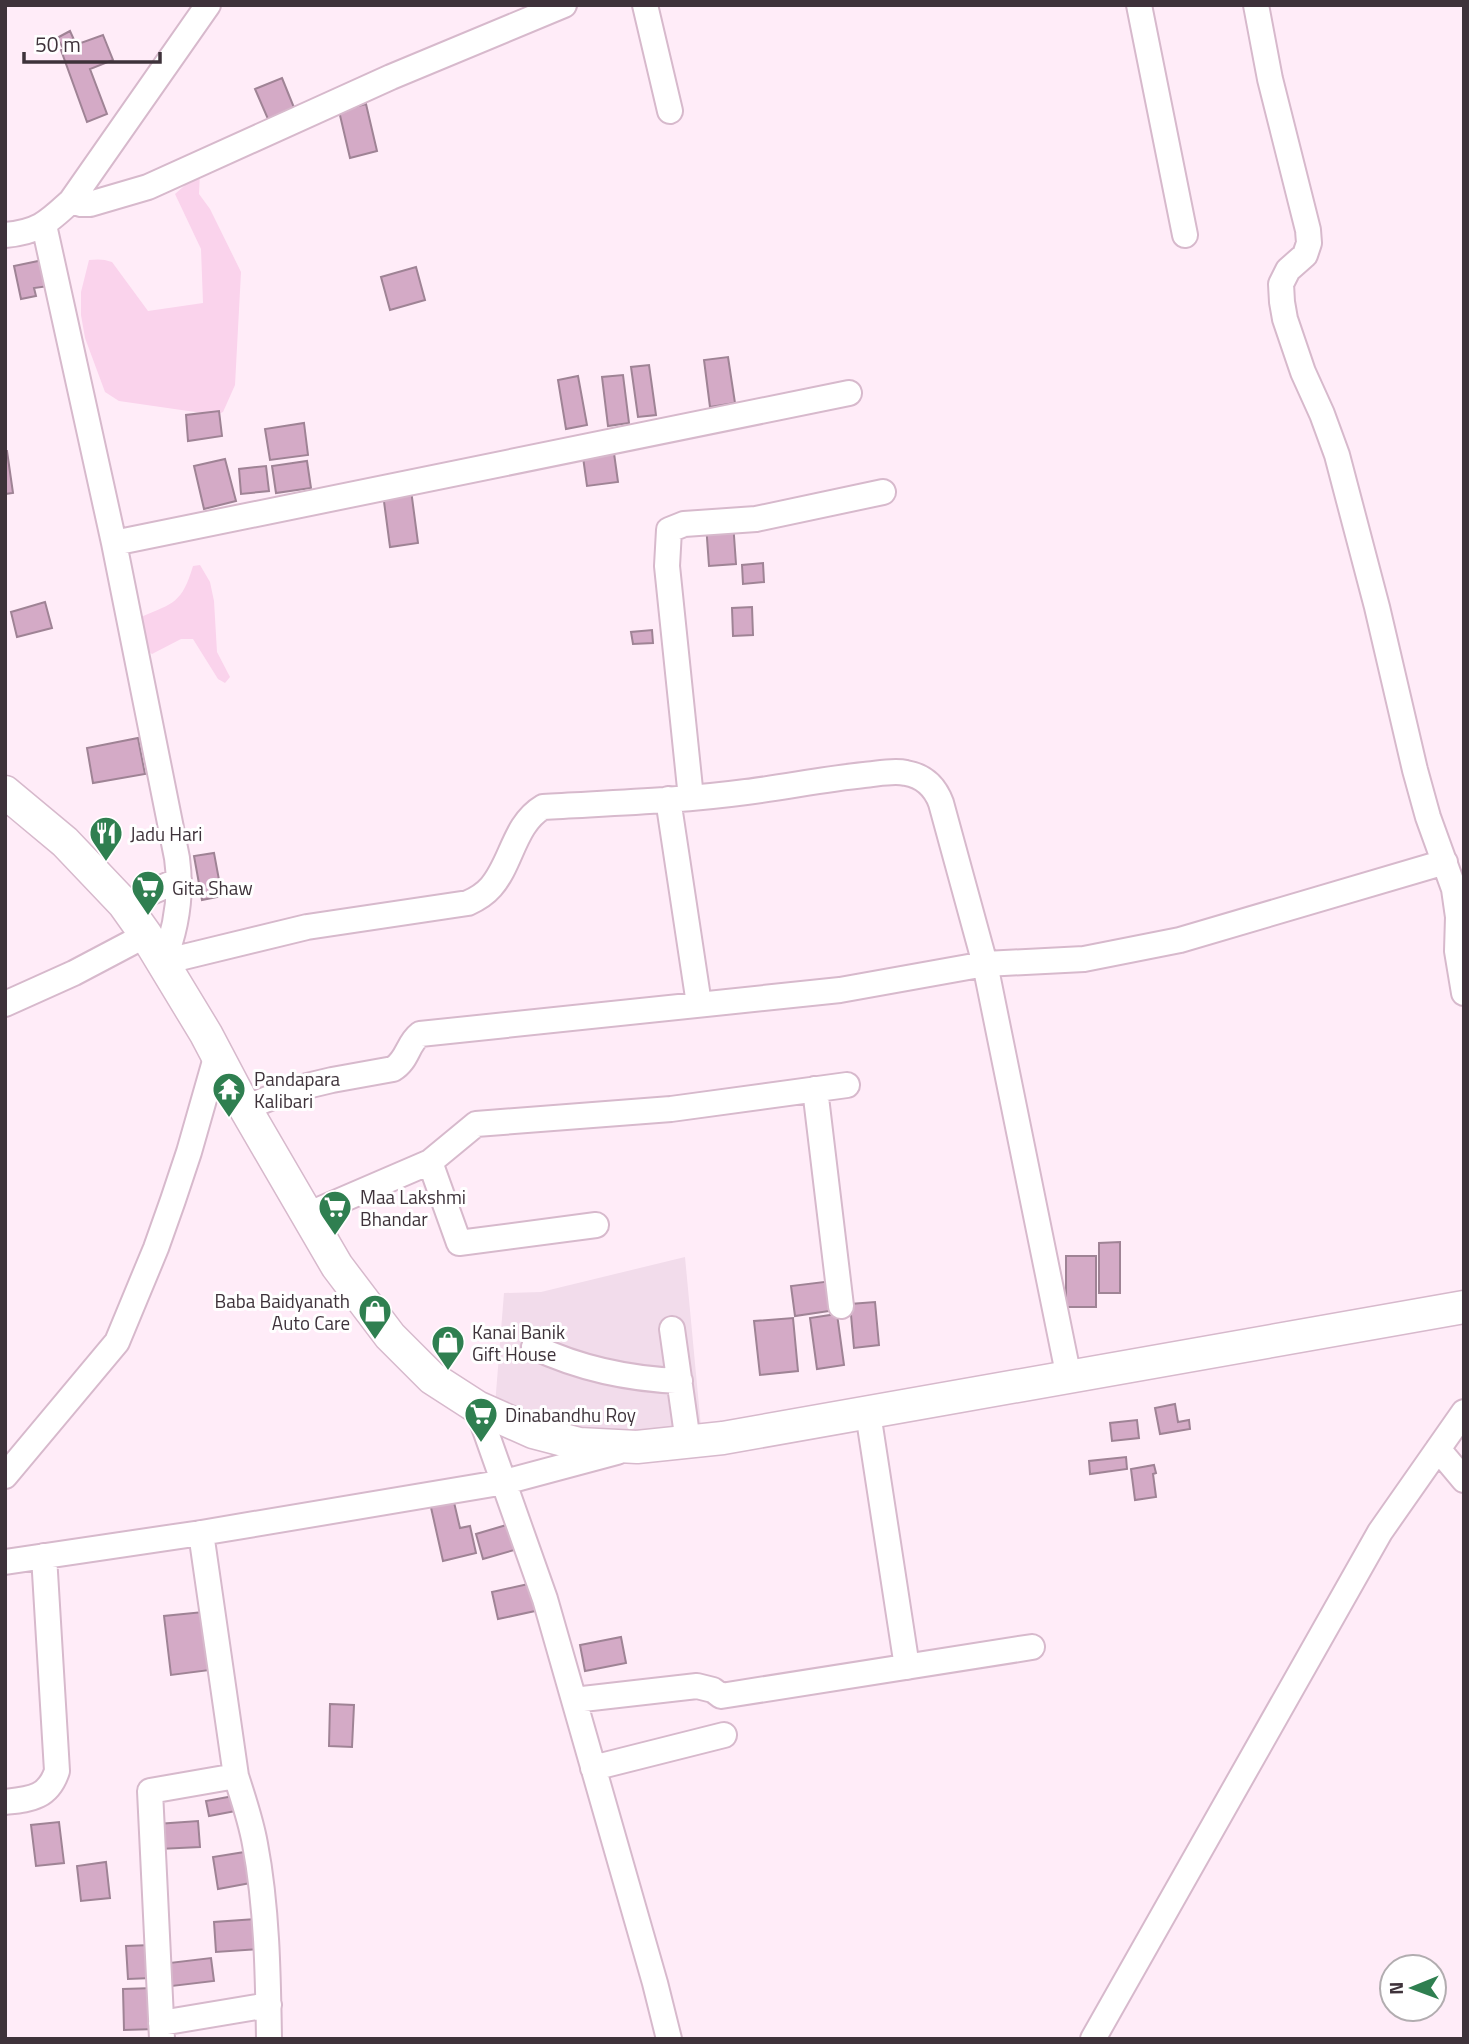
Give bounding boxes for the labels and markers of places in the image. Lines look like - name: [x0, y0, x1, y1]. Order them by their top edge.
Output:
- restaurant icon: Jadu Hari: [87, 814, 125, 863]
- place label: Jadu Hari: [130, 819, 202, 848]
- supermarket icon: Gita Shaw: [129, 868, 167, 917]
- place label: Gita Shaw: [172, 873, 253, 902]
- place label: Pandapara Kalibari: [254, 1064, 341, 1115]
- temple icon: Pandapara Kalibari: [210, 1070, 248, 1119]
- place label: Maa Lakshmi Bhandar: [360, 1182, 466, 1233]
- supermarket icon: Maa Lakshmi Bhandar: [316, 1188, 354, 1237]
- place label: Baba Baidyanath Auto Care: [215, 1286, 350, 1337]
- shop icon: Baba Baidyanath Auto Care: [356, 1292, 394, 1341]
- place label: Kanai Banik Gift House: [472, 1317, 565, 1368]
- shop icon: Kanai Banik Gift House: [429, 1323, 467, 1372]
- supermarket icon: Dinabandhu Roy: [462, 1395, 500, 1444]
- place label: Dinabandhu Roy: [505, 1400, 636, 1429]

